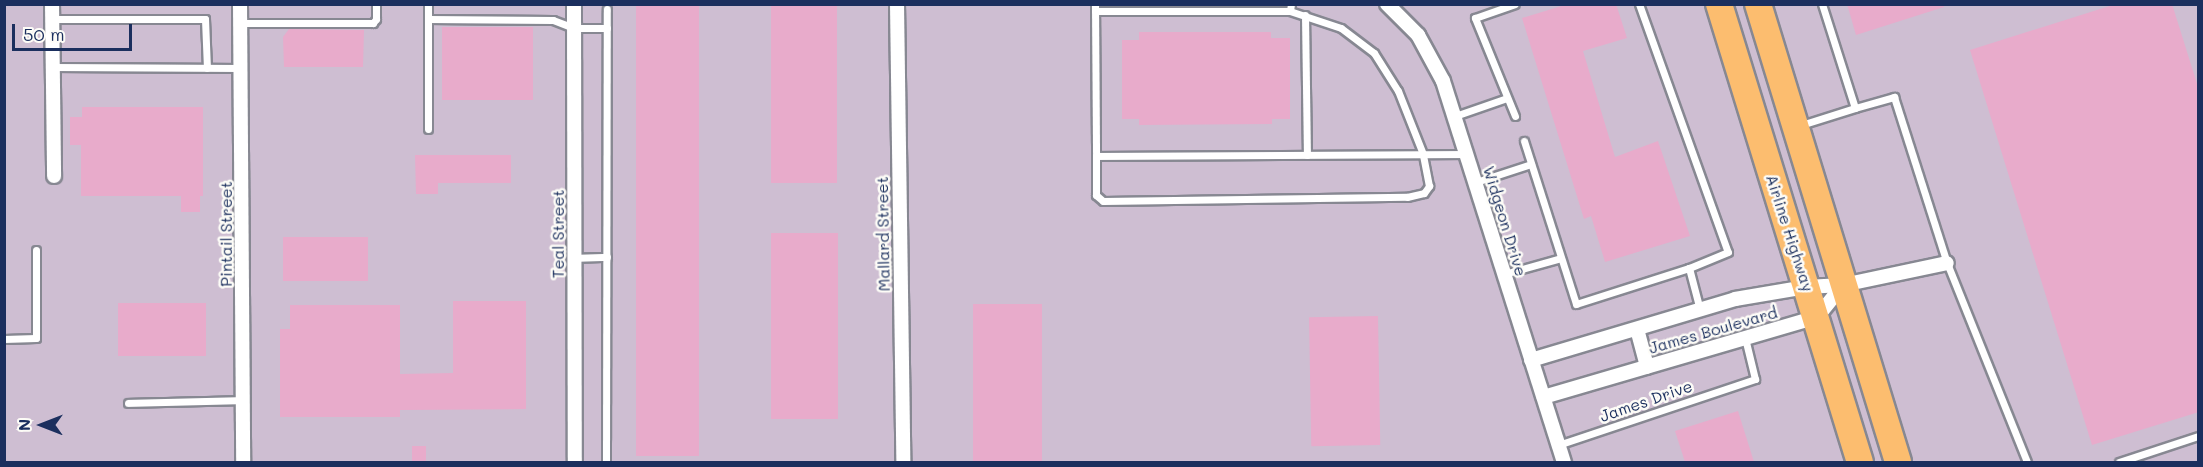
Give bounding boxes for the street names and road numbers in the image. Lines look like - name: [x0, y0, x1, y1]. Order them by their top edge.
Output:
- street label: Widgeon Drive: [1479, 164, 1531, 278]
- street label: Airline Highway: [1762, 172, 1818, 294]
- street label: Mallard Street: [872, 176, 894, 292]
- street label: Pintail Street: [216, 181, 236, 287]
- street label: Teal Street: [548, 190, 568, 278]
- street label: James Boulevard: [1646, 302, 1780, 358]
- street label: James Drive: [1597, 376, 1695, 426]

